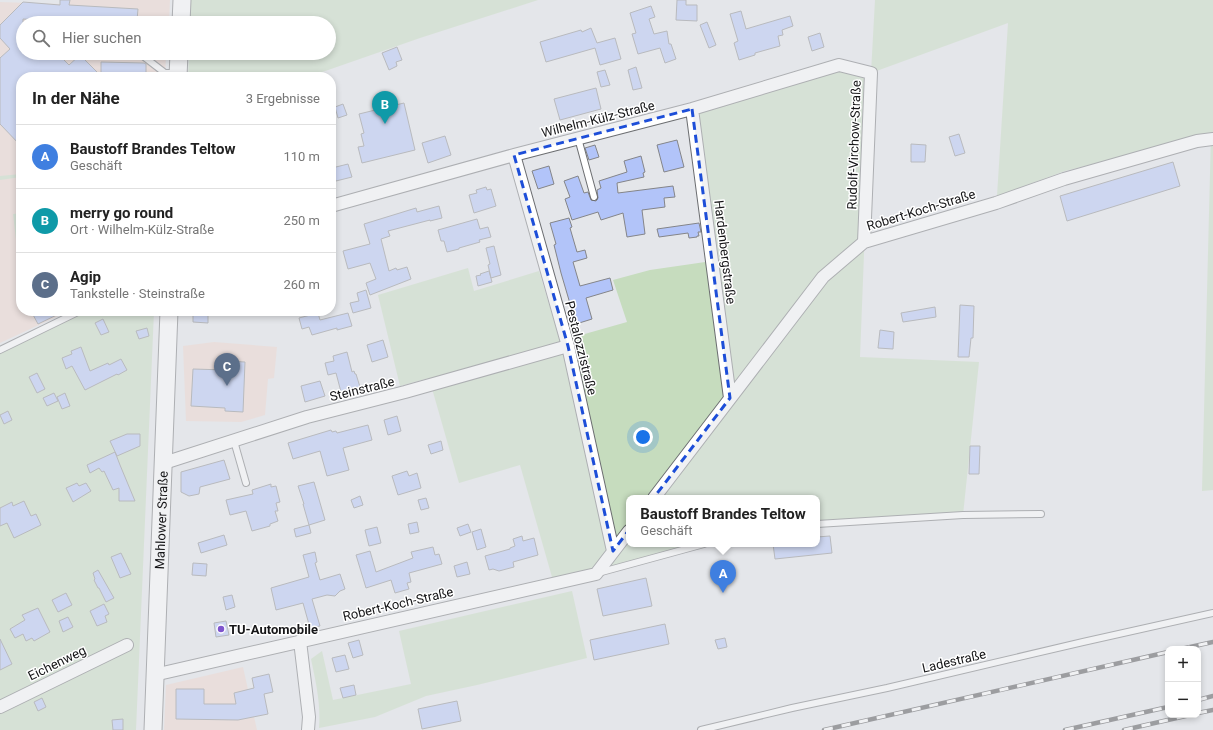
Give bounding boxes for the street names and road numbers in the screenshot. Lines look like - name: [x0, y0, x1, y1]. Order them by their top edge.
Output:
- street label: Rudolf-Virchow-Straße: [844, 80, 864, 210]
- street label: Wilhelm-Külz-Straße: [540, 98, 656, 140]
- street label: Robert-Koch-Straße: [865, 186, 977, 234]
- street label: Hardenbergstraße: [711, 199, 739, 305]
- street label: Pestalozzistraße: [562, 299, 600, 397]
- street label: Steinstraße: [328, 374, 396, 404]
- street label: Mahlower Straße: [152, 471, 170, 570]
- street label: Robert-Koch-Straße: [341, 584, 455, 624]
- street label: Eichenweg: [26, 643, 88, 683]
- street label: Ladestraße: [921, 646, 988, 676]

